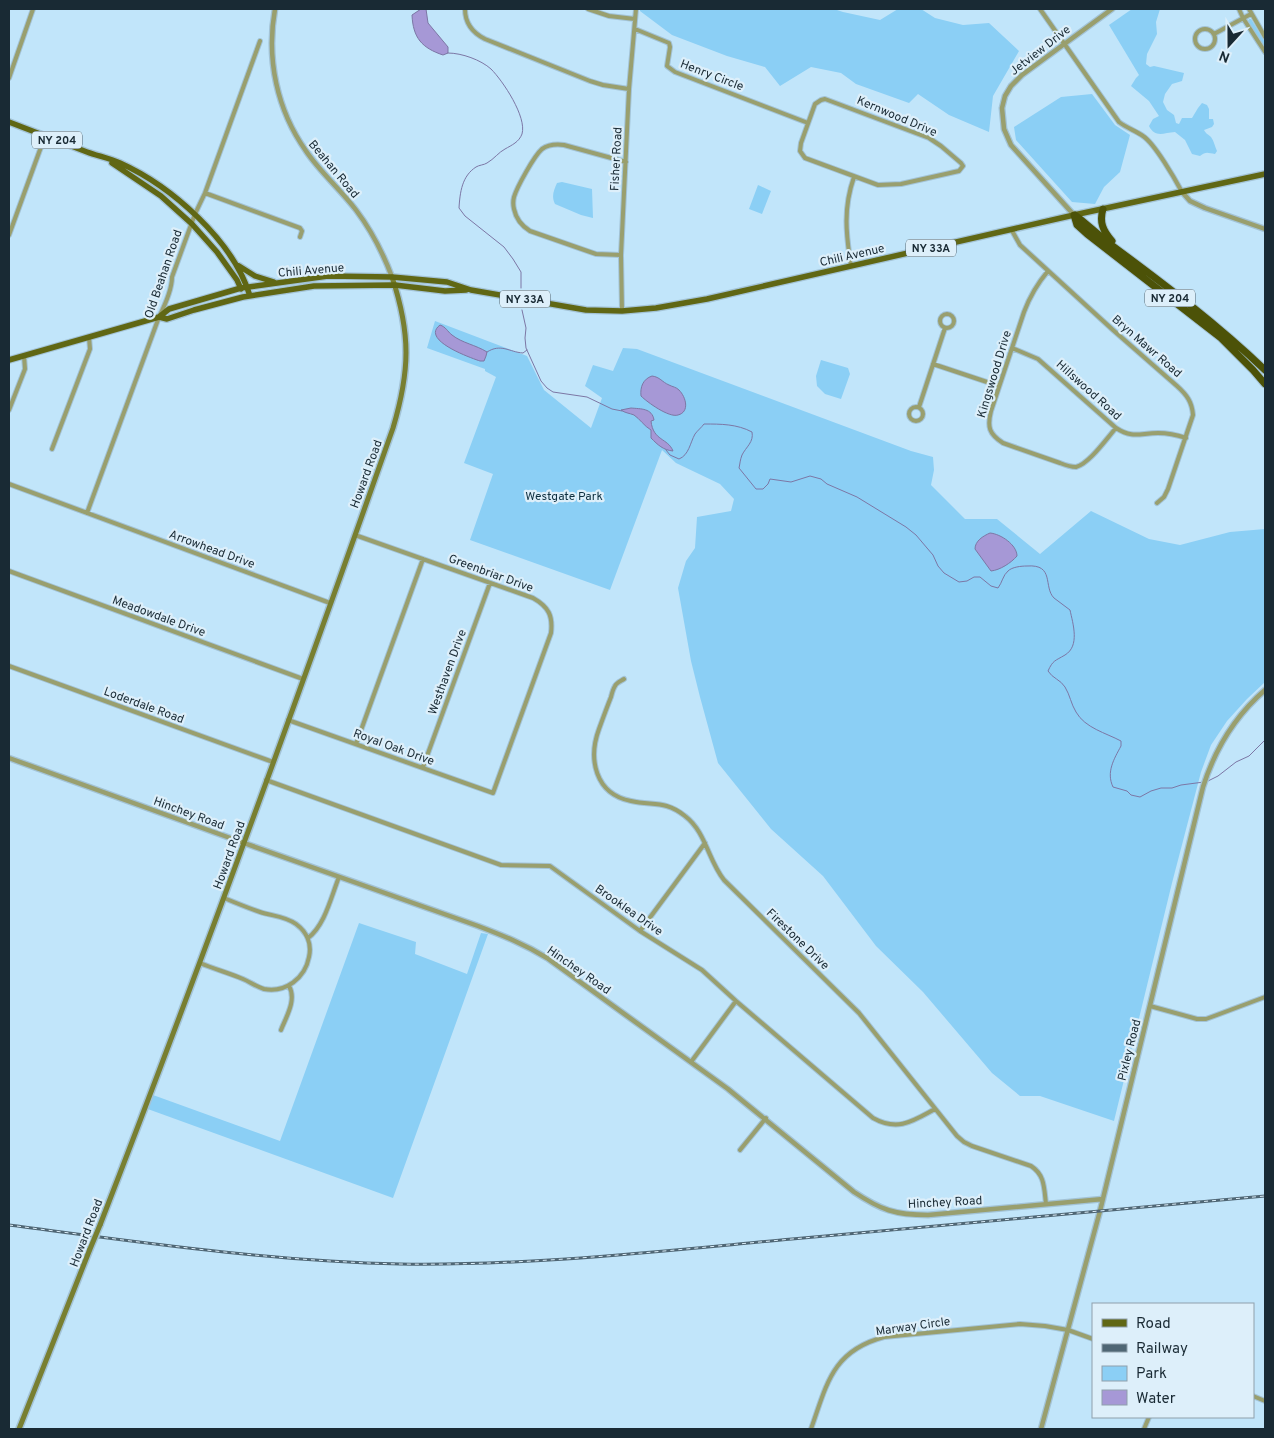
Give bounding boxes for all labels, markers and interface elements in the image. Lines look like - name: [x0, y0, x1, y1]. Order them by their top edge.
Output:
- north arrow: [1204, 20, 1254, 70]
- street label: Jetview Drive: [1007, 22, 1074, 79]
- text: N: [1217, 46, 1233, 65]
- street label: Henry Circle: [678, 57, 746, 95]
- street label: Kernwood Drive: [854, 93, 939, 141]
- street label: Fisher Road: [607, 127, 627, 192]
- road number: NY 204: [32, 132, 82, 148]
- street label: Beahan Road: [304, 137, 362, 202]
- street label: Old Beahan Road: [141, 228, 187, 321]
- road number: NY 33A: [906, 240, 956, 256]
- street label: Chili Avenue: [818, 241, 886, 271]
- street label: Chili Avenue: [277, 260, 345, 282]
- road number: NY 33A: [500, 290, 550, 308]
- road number: NY 204: [1145, 290, 1195, 306]
- street label: Bryn Mawr Road: [1108, 312, 1185, 382]
- street label: Kingswood Drive: [974, 329, 1016, 420]
- street label: Hillswood Road: [1052, 357, 1124, 424]
- street label: Howard Road: [347, 438, 387, 511]
- park label: Westgate Park: [525, 489, 603, 505]
- street label: Arrowhead Drive: [167, 527, 257, 573]
- street label: Greenbriar Drive: [446, 551, 535, 597]
- street label: Meadowdale Drive: [110, 593, 208, 641]
- street label: Westhaven Drive: [425, 627, 471, 717]
- street label: Loderdale Road: [101, 684, 186, 728]
- street label: Royal Oak Drive: [351, 726, 436, 770]
- street label: Hinchey Road: [151, 794, 226, 834]
- street label: Howard Road: [210, 819, 250, 892]
- street label: Brooklea Drive: [591, 882, 665, 940]
- street label: Firestone Drive: [762, 906, 832, 974]
- street label: Hinchey Road: [543, 943, 614, 999]
- street label: Pixley Road: [1115, 1018, 1145, 1083]
- street label: Hinchey Road: [907, 1193, 983, 1213]
- street label: Howard Road: [67, 1197, 107, 1270]
- legend: [1092, 1303, 1254, 1418]
- street label: Marway Circle: [875, 1314, 951, 1340]
- text: Road: [1136, 1315, 1171, 1334]
- text: Railway: [1136, 1340, 1188, 1359]
- text: Park: [1136, 1365, 1167, 1384]
- text: Water: [1136, 1390, 1176, 1409]

